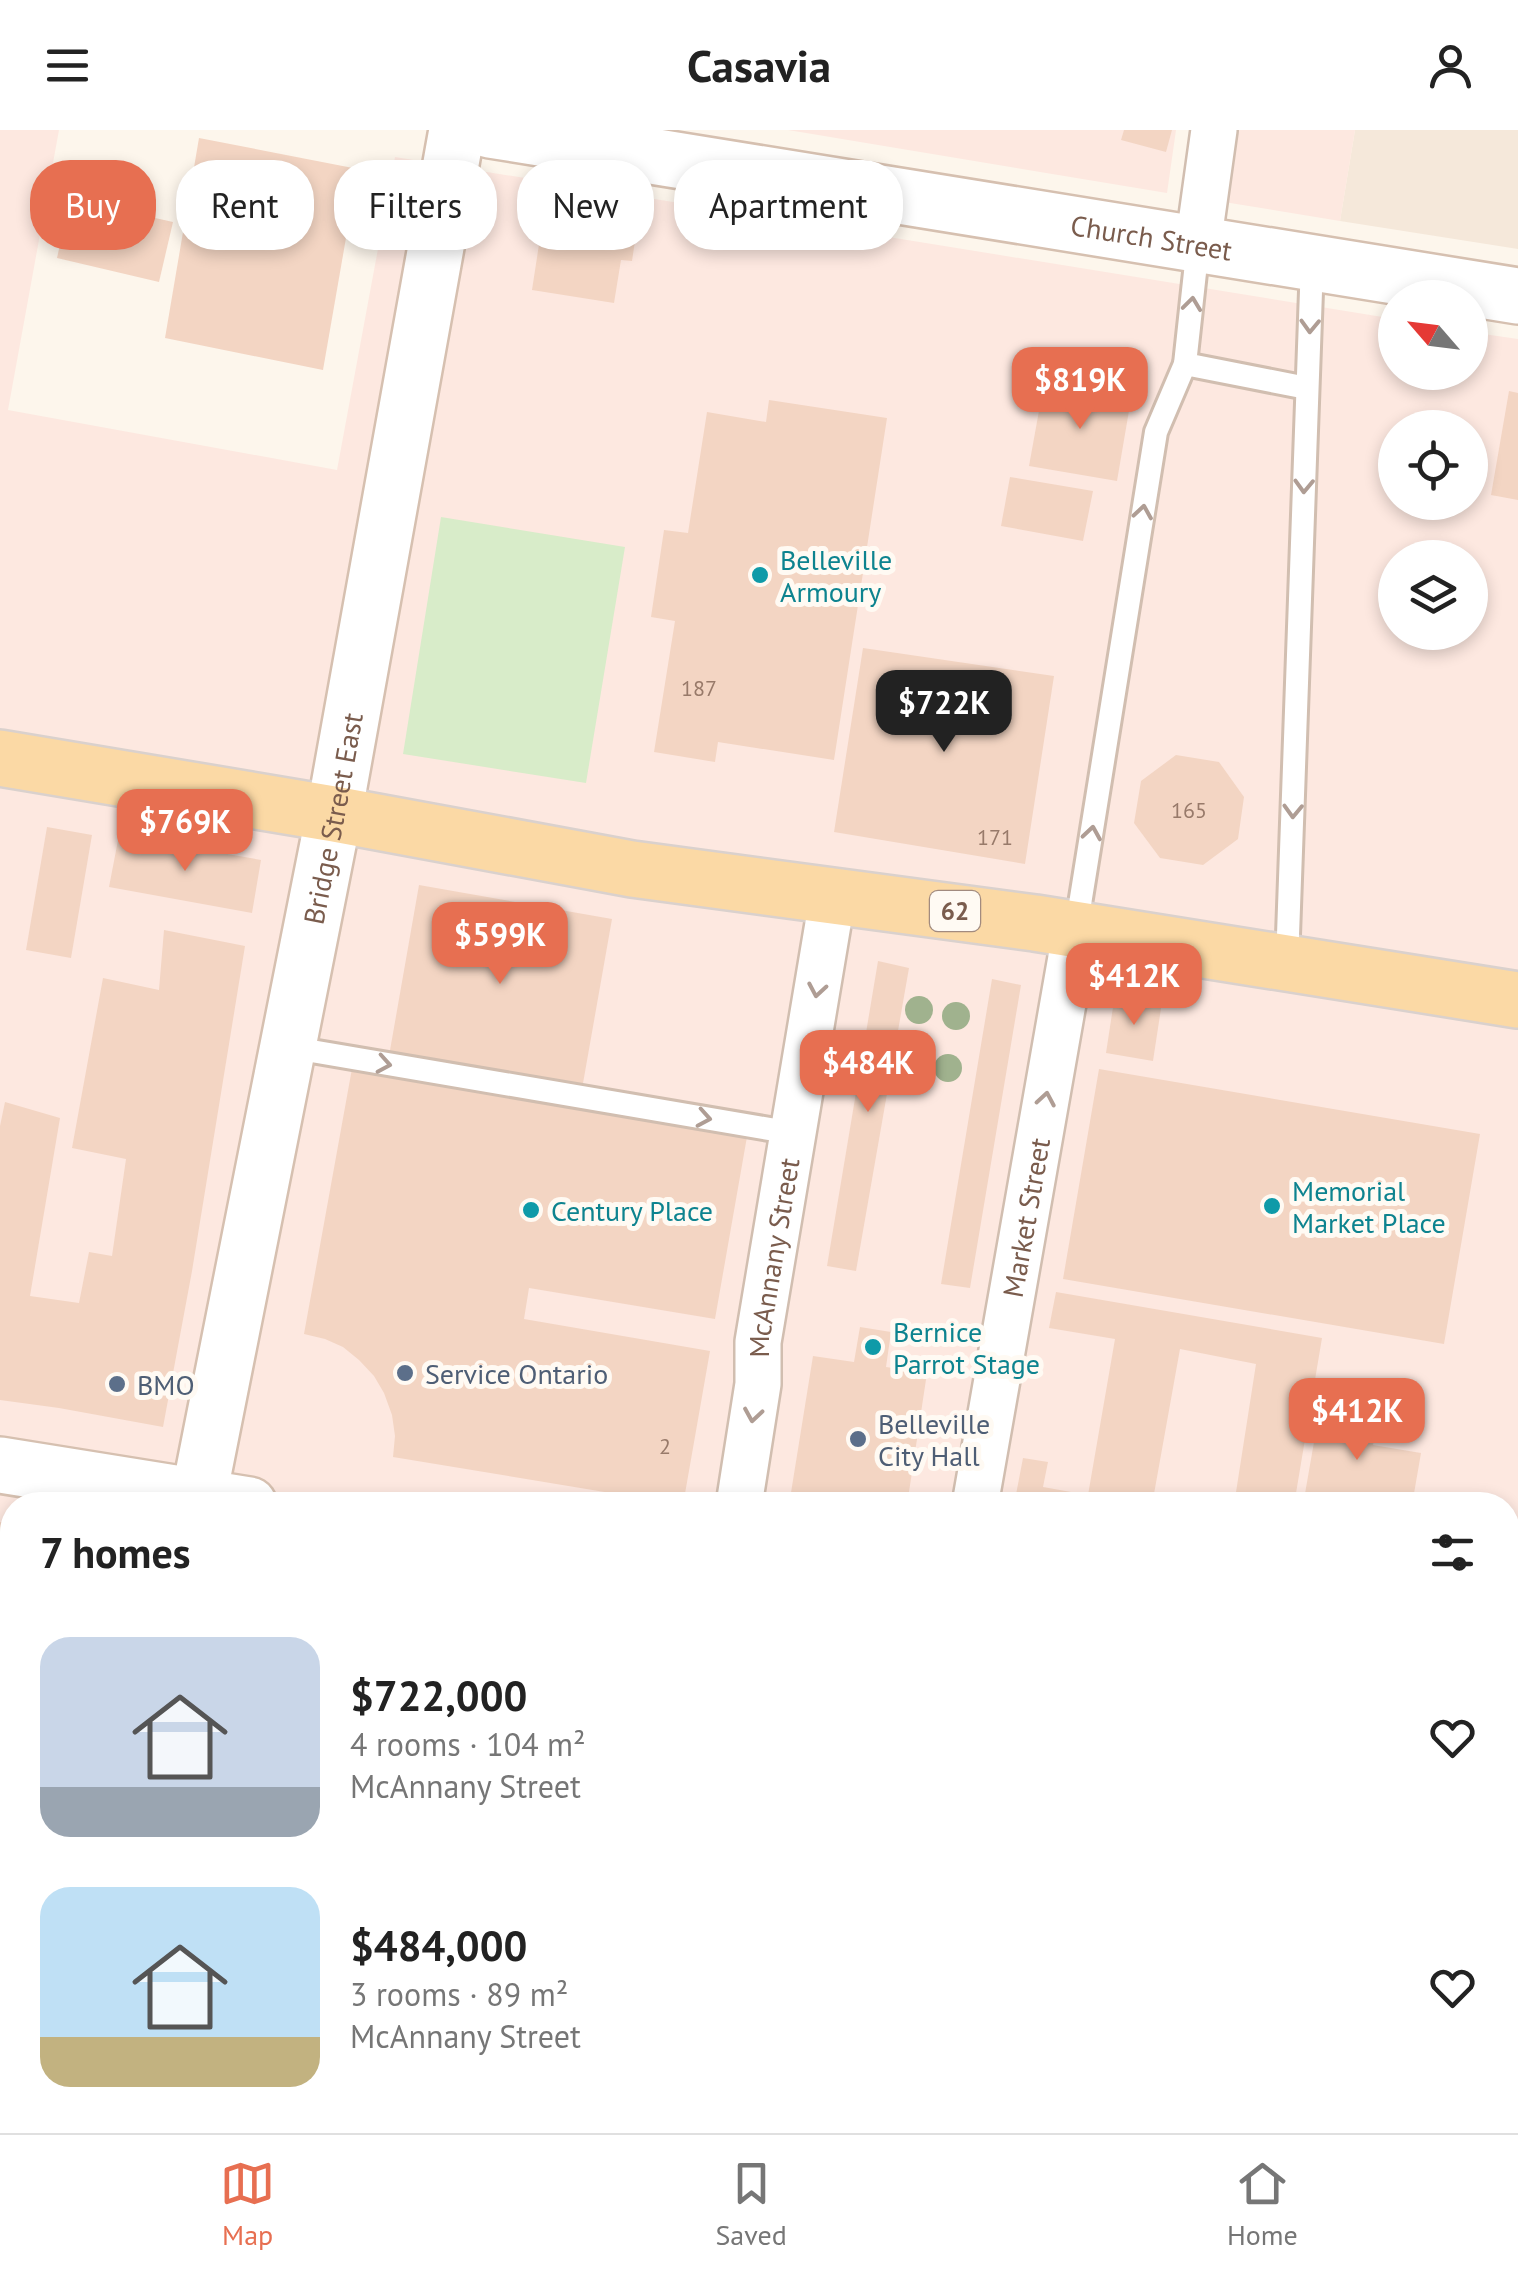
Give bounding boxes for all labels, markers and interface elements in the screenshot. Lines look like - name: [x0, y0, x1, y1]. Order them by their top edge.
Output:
- text: Casavia: [687, 36, 831, 94]
- icon: menu: [40, 38, 95, 93]
- icon: person: [1423, 38, 1478, 93]
- chip: Buy: [30, 160, 156, 250]
- chip: Rent: [176, 160, 314, 250]
- chip: Filters: [334, 160, 497, 250]
- chip: New: [517, 160, 654, 250]
- chip: Apartment: [674, 160, 903, 250]
- street label: Church Street: [1068, 206, 1235, 268]
- north arrow: [1378, 280, 1488, 390]
- map controls: [1378, 280, 1488, 650]
- one-way arrow: [1181, 296, 1202, 312]
- one-way arrow: [1299, 318, 1320, 334]
- pin: $819K: [1010, 347, 1150, 432]
- text: $819K: [1034, 358, 1126, 400]
- button: locate: [1378, 410, 1488, 520]
- one-way arrow: [1294, 478, 1315, 494]
- one-way arrow: [1132, 504, 1153, 520]
- button: layers: [1378, 540, 1488, 650]
- place label: Belleville Armoury: [780, 541, 892, 610]
- marker: Belleville Armoury: [749, 564, 771, 586]
- pin: $722K: [874, 670, 1014, 755]
- house number: 187: [681, 674, 717, 702]
- text: $722K: [898, 681, 990, 723]
- street label: Bridge Street East: [294, 709, 370, 927]
- pin: $769K: [115, 789, 255, 874]
- house number: 165: [1171, 796, 1207, 824]
- text: $769K: [139, 800, 231, 842]
- one-way arrow: [1282, 803, 1303, 819]
- house number: 171: [977, 823, 1013, 851]
- one-way arrow: [1081, 825, 1102, 841]
- road number: 62: [930, 891, 980, 931]
- pin: $599K: [430, 902, 570, 987]
- text: $599K: [454, 913, 546, 955]
- pin: $412K: [1064, 943, 1204, 1028]
- text: $412K: [1088, 954, 1180, 996]
- one-way arrow: [807, 982, 828, 999]
- pin: $484K: [798, 1030, 938, 1115]
- text: $484K: [822, 1041, 914, 1083]
- one-way arrow: [376, 1052, 392, 1073]
- one-way arrow: [1035, 1090, 1056, 1107]
- one-way arrow: [696, 1107, 713, 1128]
- street label: Market Street: [993, 1134, 1058, 1300]
- street label: McAnnany Street: [740, 1154, 807, 1358]
- place label: Memorial Market Place: [1292, 1172, 1446, 1241]
- place label: Century Place: [551, 1192, 713, 1229]
- marker: Memorial Market Place: [1261, 1195, 1283, 1217]
- marker: Century Place: [520, 1199, 542, 1221]
- place label: Bernice Parrot Stage: [893, 1313, 1040, 1382]
- marker: Bernice Parrot Stage: [862, 1336, 884, 1358]
- place label: Service Ontario: [425, 1355, 608, 1392]
- marker: Service Ontario: [394, 1362, 416, 1384]
- place label: BMO: [137, 1366, 195, 1403]
- marker: BMO: [106, 1373, 128, 1395]
- pin: $412K: [1287, 1378, 1427, 1463]
- text: $412K: [1311, 1389, 1403, 1431]
- place label: Belleville City Hall: [878, 1405, 990, 1474]
- one-way arrow: [743, 1407, 764, 1423]
- marker: Belleville City Hall: [847, 1428, 869, 1450]
- house number: 2: [659, 1432, 671, 1460]
- text: 7 homes: [40, 1525, 191, 1580]
- icon: filters: [1425, 1525, 1480, 1580]
- text: $722,000: [350, 1668, 527, 1723]
- icon: home: [120, 1677, 240, 1797]
- icon: heart: [1425, 1710, 1480, 1765]
- text: 4 rooms · 104 m²: [350, 1723, 586, 1765]
- text: McAnnany Street: [350, 1765, 581, 1807]
- text: $484,000: [350, 1918, 527, 1973]
- icon: home: [120, 1927, 240, 2047]
- icon: heart: [1425, 1960, 1480, 2015]
- text: 3 rooms · 89 m²: [350, 1973, 568, 2015]
- text: McAnnany Street: [350, 2015, 581, 2057]
- tab: Map: [220, 2156, 275, 2253]
- tab: Saved: [715, 2156, 787, 2253]
- tab: Home: [1227, 2156, 1298, 2253]

